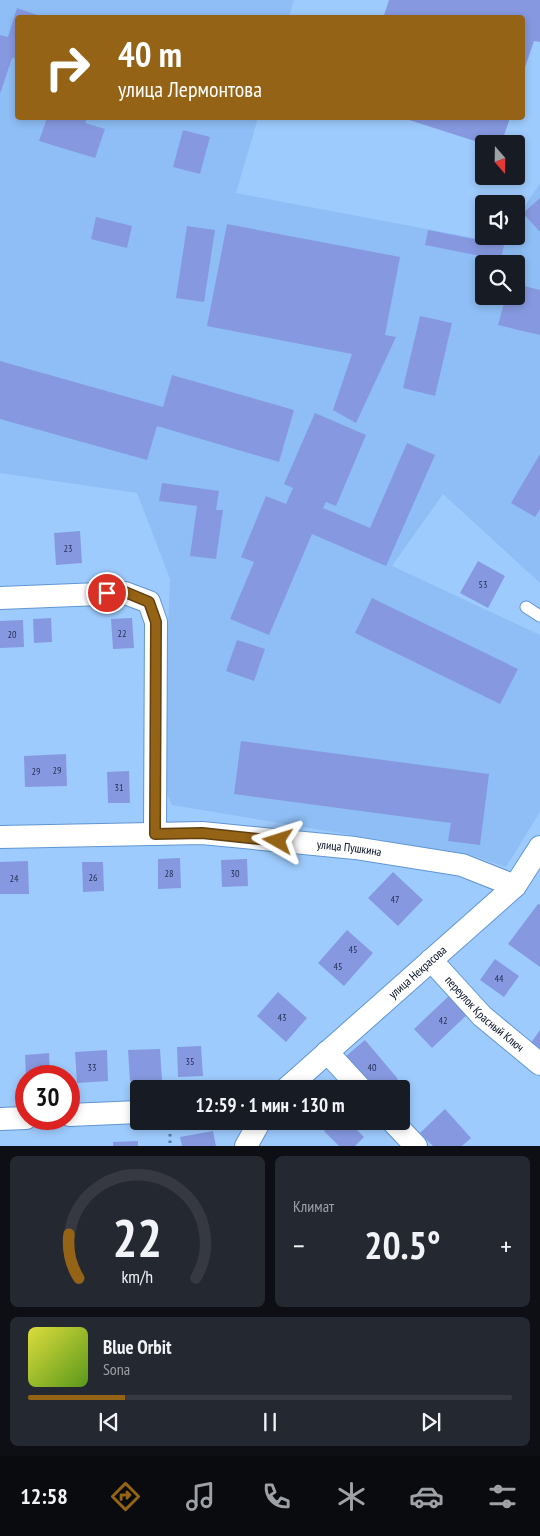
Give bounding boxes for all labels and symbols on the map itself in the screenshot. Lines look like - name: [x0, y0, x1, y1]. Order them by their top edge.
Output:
- north arrow: [475, 135, 525, 185]
- house number: 23: [64, 542, 73, 555]
- pin: [86, 572, 128, 614]
- house number: 53: [479, 578, 488, 591]
- house number: 22: [118, 627, 127, 640]
- house number: 20: [8, 628, 17, 641]
- house number: 29: [53, 764, 62, 777]
- house number: 29: [32, 765, 41, 778]
- house number: 31: [115, 781, 124, 794]
- position arrow: [251, 814, 303, 866]
- street label: улица Пушкина: [316, 836, 383, 859]
- house number: 28: [165, 867, 174, 880]
- house number: 30: [231, 867, 240, 880]
- house number: 26: [89, 871, 98, 884]
- house number: 24: [10, 872, 19, 885]
- house number: 47: [391, 893, 400, 906]
- street label: улица Некрасова: [385, 942, 450, 1001]
- house number: 45: [349, 943, 358, 956]
- house number: 45: [334, 960, 343, 973]
- street label: переулок Красный Ключ: [442, 972, 528, 1055]
- house number: 44: [495, 972, 504, 985]
- house number: 43: [278, 1011, 287, 1024]
- house number: 42: [439, 1014, 448, 1027]
- house number: 35: [186, 1055, 195, 1068]
- house number: 33: [88, 1061, 97, 1074]
- house number: 40: [368, 1061, 377, 1074]
- speed limit sign: 30: [15, 1065, 80, 1130]

